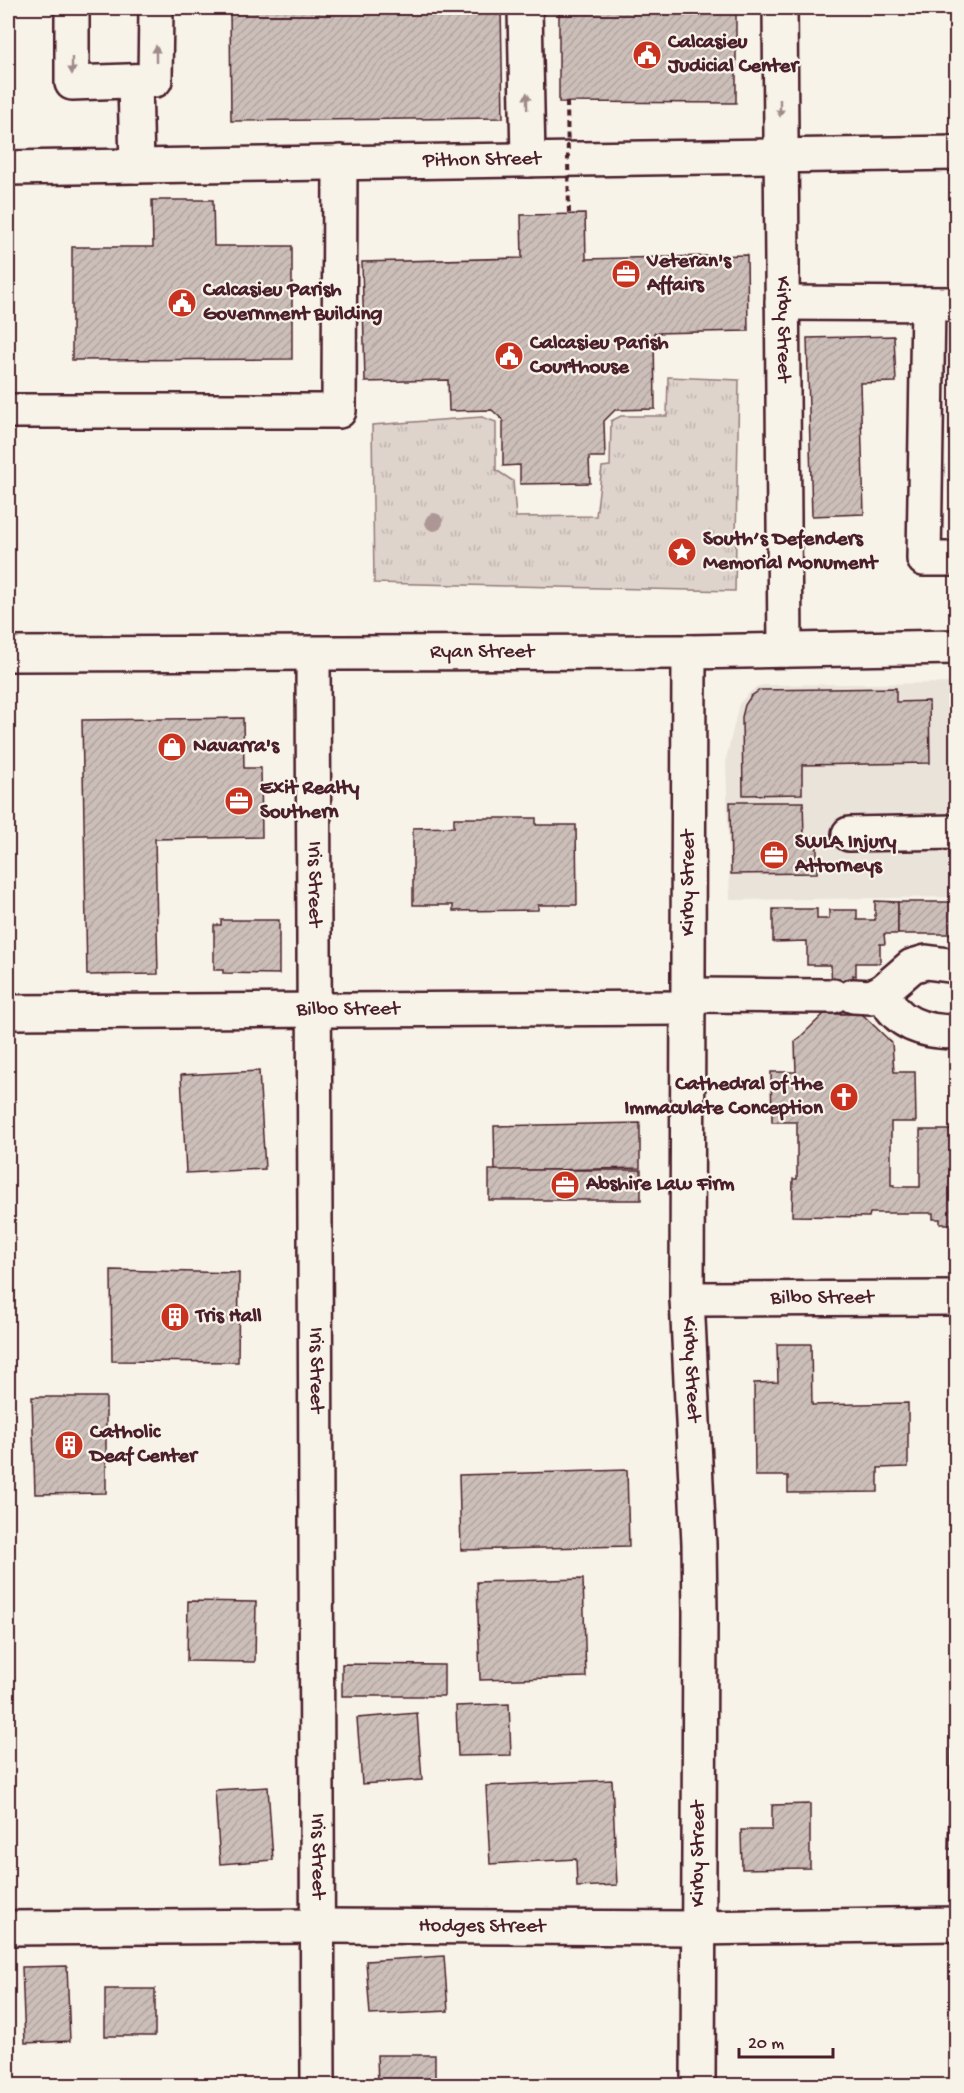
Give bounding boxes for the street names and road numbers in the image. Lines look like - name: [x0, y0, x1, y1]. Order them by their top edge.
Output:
- street label: Pithon Street: [422, 147, 544, 174]
- street label: Kirby Street: [770, 276, 795, 385]
- street label: Ryan Street: [430, 640, 536, 665]
- street label: Kirby Street: [677, 828, 702, 936]
- street label: Iris Street: [301, 841, 326, 929]
- street label: Bilbo Street: [295, 997, 402, 1023]
- street label: Bilbo Street: [769, 1286, 876, 1311]
- street label: Kirby Street: [675, 1315, 706, 1425]
- street label: Iris Street: [303, 1327, 328, 1415]
- street label: Kirby Street: [687, 1799, 712, 1907]
- street label: Iris Street: [305, 1813, 330, 1901]
- street label: Hodges Street: [419, 1914, 548, 1940]

